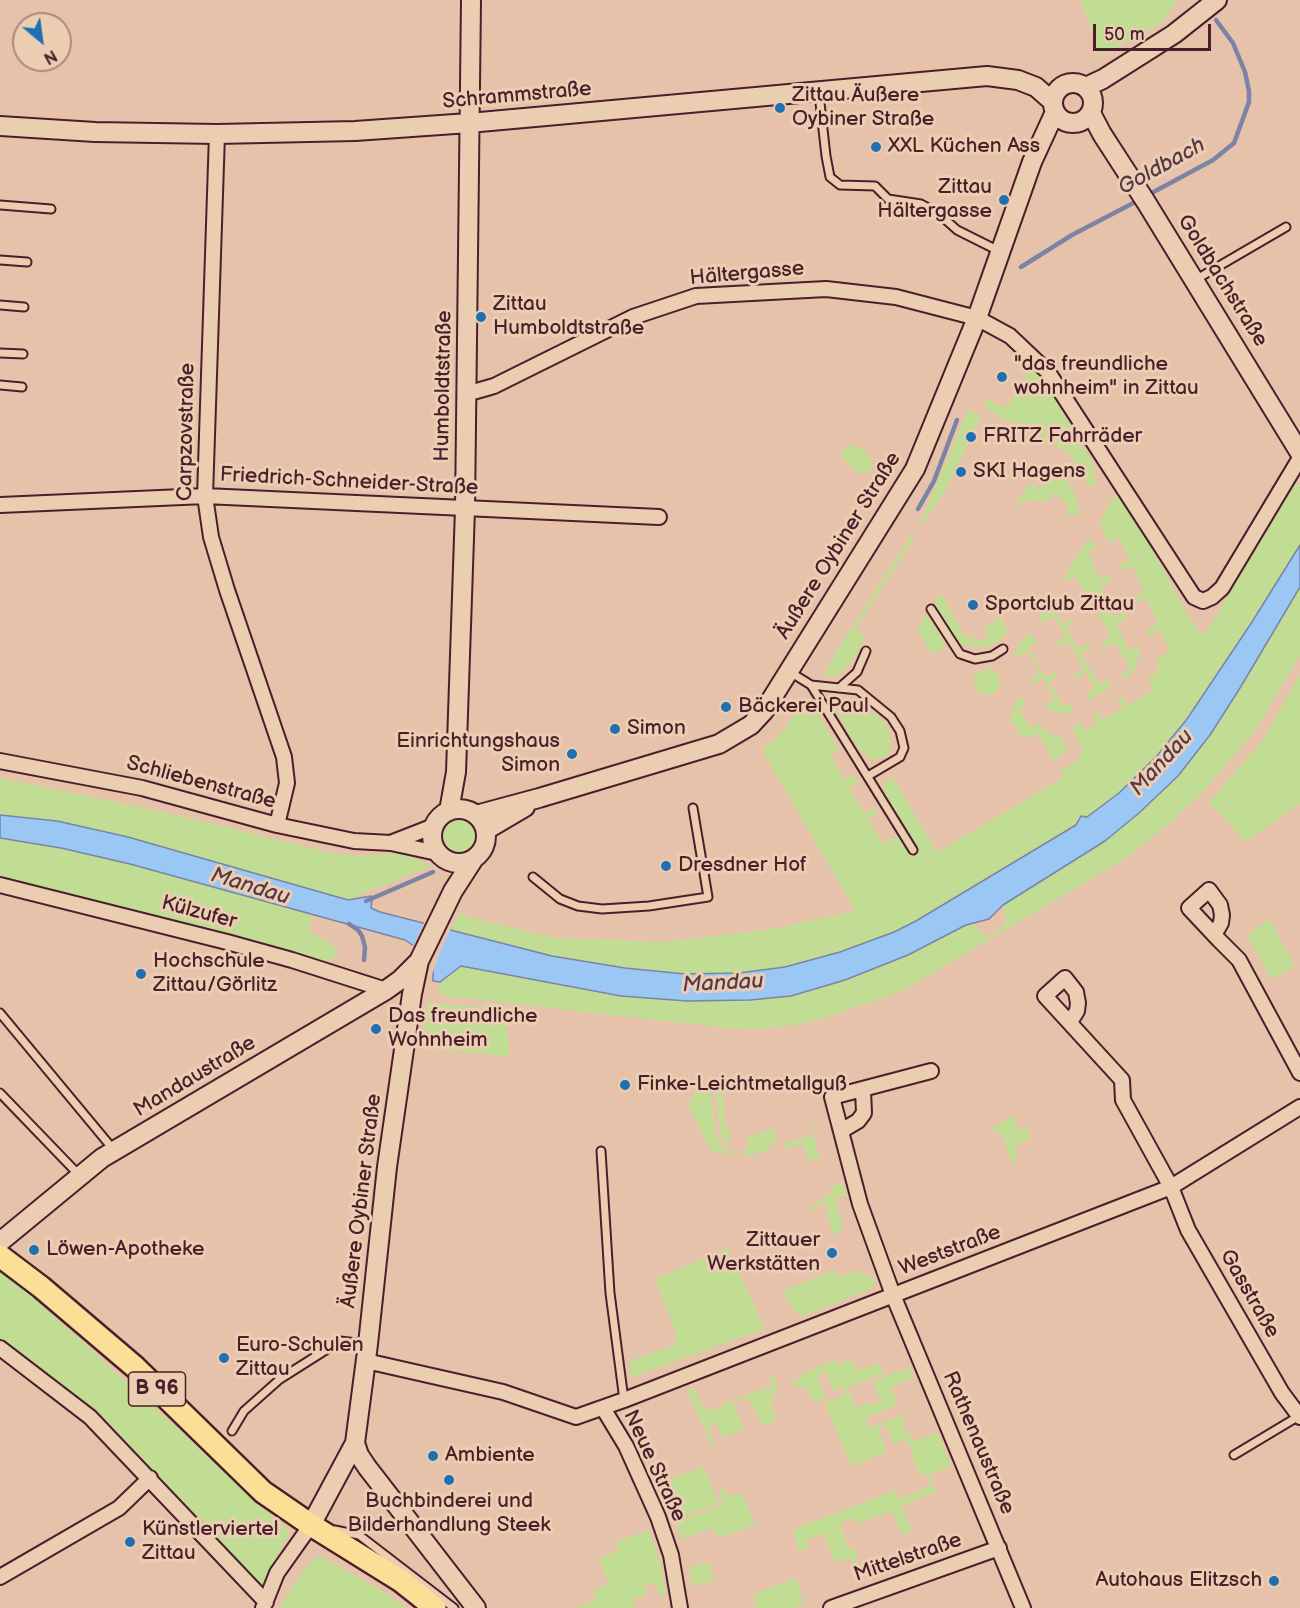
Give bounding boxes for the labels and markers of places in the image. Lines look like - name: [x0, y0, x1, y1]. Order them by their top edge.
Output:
- place label: Zittau Äußere Oybiner Straße: [792, 83, 934, 133]
- marker: Zittau Äußere Oybiner Straße: [773, 101, 787, 115]
- place label: XXL Küchen Ass: [888, 134, 1040, 160]
- marker: XXL Küchen Ass: [869, 140, 883, 154]
- place label: Zittau Hältergasse: [877, 175, 992, 225]
- marker: Zittau Hältergasse: [997, 193, 1011, 207]
- place label: Zittau Humboldtstraße: [493, 292, 644, 342]
- marker: Zittau Humboldtstraße: [474, 310, 488, 324]
- place label: "das freundliche wohnheim" in Zittau: [1014, 352, 1199, 402]
- marker: "das freundliche wohnheim" in Zittau: [995, 370, 1009, 384]
- place label: FRITZ Fahrräder: [983, 424, 1142, 450]
- marker: FRITZ Fahrräder: [964, 430, 978, 444]
- place label: SKI Hagens: [973, 459, 1086, 485]
- marker: SKI Hagens: [954, 465, 968, 479]
- place label: Sportclub Zittau: [985, 592, 1134, 618]
- marker: Sportclub Zittau: [966, 598, 980, 612]
- place label: Bäckerei Paul: [738, 694, 869, 720]
- marker: Bäckerei Paul: [719, 700, 733, 714]
- place label: Simon: [627, 716, 686, 742]
- marker: Simon: [608, 722, 622, 736]
- place label: Einrichtungshaus Simon: [396, 729, 560, 779]
- marker: Einrichtungshaus Simon: [565, 747, 579, 761]
- place label: Dresdner Hof: [678, 853, 807, 879]
- marker: Dresdner Hof: [659, 859, 673, 873]
- place label: Hochschule Zittau/Görlitz: [153, 949, 277, 999]
- marker: Hochschule Zittau/Görlitz: [134, 967, 148, 981]
- place label: Das freundliche Wohnheim: [388, 1004, 537, 1054]
- marker: Das freundliche Wohnheim: [369, 1022, 383, 1036]
- place label: Finke-Leichtmetallguß: [637, 1072, 847, 1098]
- marker: Finke-Leichtmetallguß: [618, 1078, 632, 1092]
- place label: Zittauer Werkstätten: [707, 1228, 820, 1278]
- place label: Löwen-Apotheke: [46, 1237, 204, 1263]
- marker: Löwen-Apotheke: [27, 1243, 41, 1257]
- marker: Zittauer Werkstätten: [825, 1246, 839, 1260]
- place label: Euro-Schulen Zittau: [236, 1333, 364, 1383]
- marker: Euro-Schulen Zittau: [217, 1351, 231, 1365]
- place label: Ambiente: [445, 1443, 535, 1469]
- marker: Ambiente: [426, 1449, 440, 1463]
- marker: Buchbinderei und Bilderhandlung Steek: [442, 1473, 456, 1487]
- place label: Buchbinderei und Bilderhandlung Steek: [347, 1489, 551, 1539]
- place label: Künstlerviertel Zittau: [142, 1517, 278, 1567]
- marker: Künstlerviertel Zittau: [123, 1535, 137, 1549]
- place label: Autohaus Elitzsch: [1096, 1568, 1262, 1594]
- marker: Autohaus Elitzsch: [1267, 1574, 1281, 1588]

